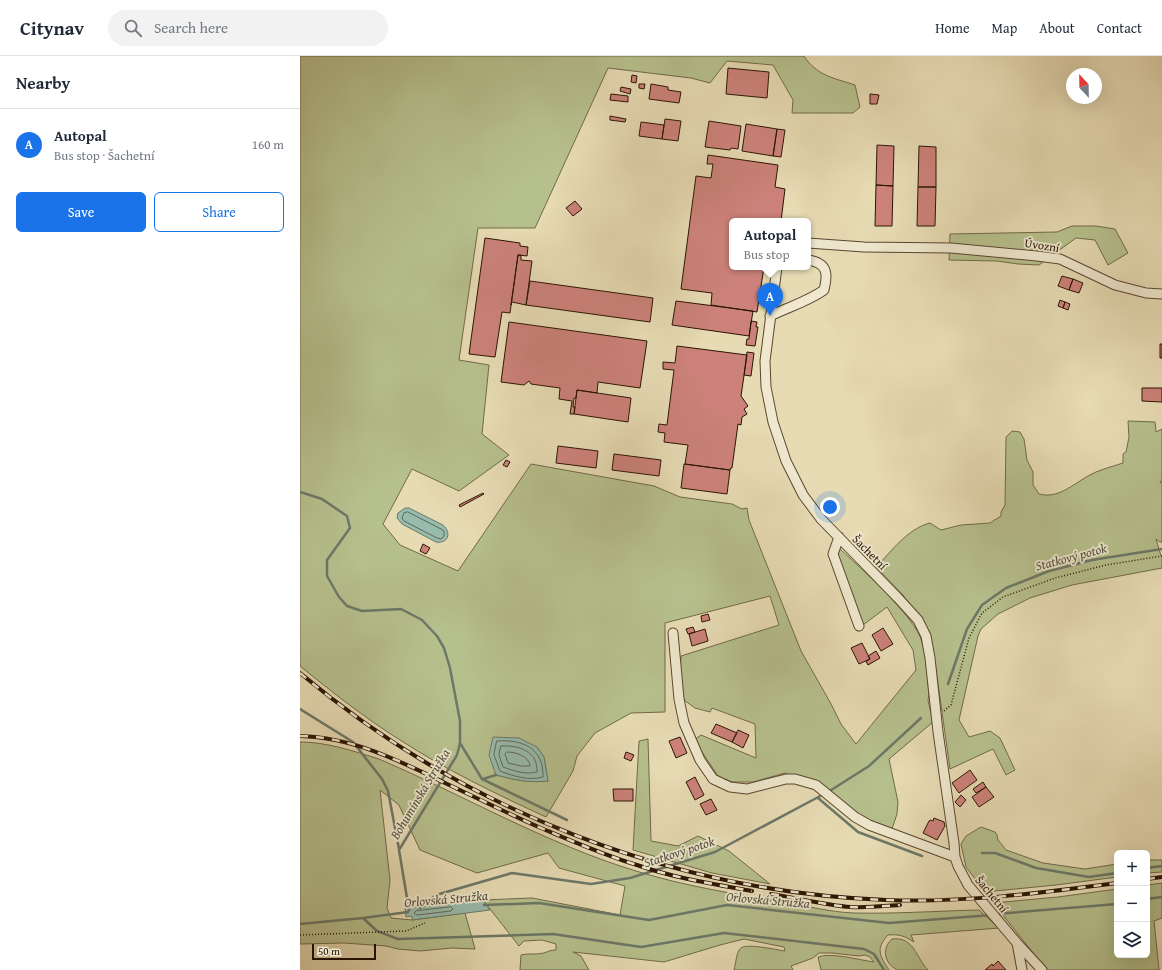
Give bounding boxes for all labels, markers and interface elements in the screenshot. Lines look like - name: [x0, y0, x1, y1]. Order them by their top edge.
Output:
- search box: [108, 10, 388, 46]
- text: Citynav: [20, 14, 84, 42]
- icon: search: [122, 17, 144, 39]
- text: Search here: [154, 17, 228, 38]
- text: Home: [935, 18, 970, 38]
- text: Map: [992, 18, 1017, 38]
- text: About: [1039, 18, 1075, 38]
- text: Contact: [1097, 18, 1142, 38]
- north arrow: [1066, 68, 1102, 104]
- text: Nearby: [16, 70, 70, 95]
- text: Autopal: [54, 125, 107, 146]
- text: A: [25, 135, 33, 154]
- text: 160 m: [252, 135, 284, 154]
- text: Bus stop · Šachetní: [54, 146, 155, 165]
- button: Save: [16, 192, 146, 232]
- button: Share: [154, 192, 284, 232]
- popup: [729, 218, 811, 270]
- text: Autopal: [744, 224, 796, 245]
- street label: Úvozní: [1023, 234, 1061, 256]
- text: Bus stop: [744, 245, 789, 264]
- pin: A: [757, 283, 783, 316]
- your location: [820, 497, 840, 517]
- street label: Šachetní: [849, 531, 892, 574]
- water label: Statkový potok: [1033, 538, 1109, 576]
- water label: Bohumínská Stružka: [385, 745, 455, 844]
- water label: Statkový potok: [641, 832, 717, 872]
- map controls: [1114, 850, 1150, 958]
- button: +: [1114, 850, 1150, 886]
- street label: Šachetní: [972, 872, 1013, 917]
- water label: Orlovská Stružka: [403, 886, 489, 912]
- button: −: [1114, 886, 1150, 922]
- water label: Orlovská Stružka: [725, 887, 811, 913]
- button: layers: [1114, 922, 1150, 958]
- scale bar: [312, 942, 376, 961]
- text: 50 m: [318, 943, 340, 959]

